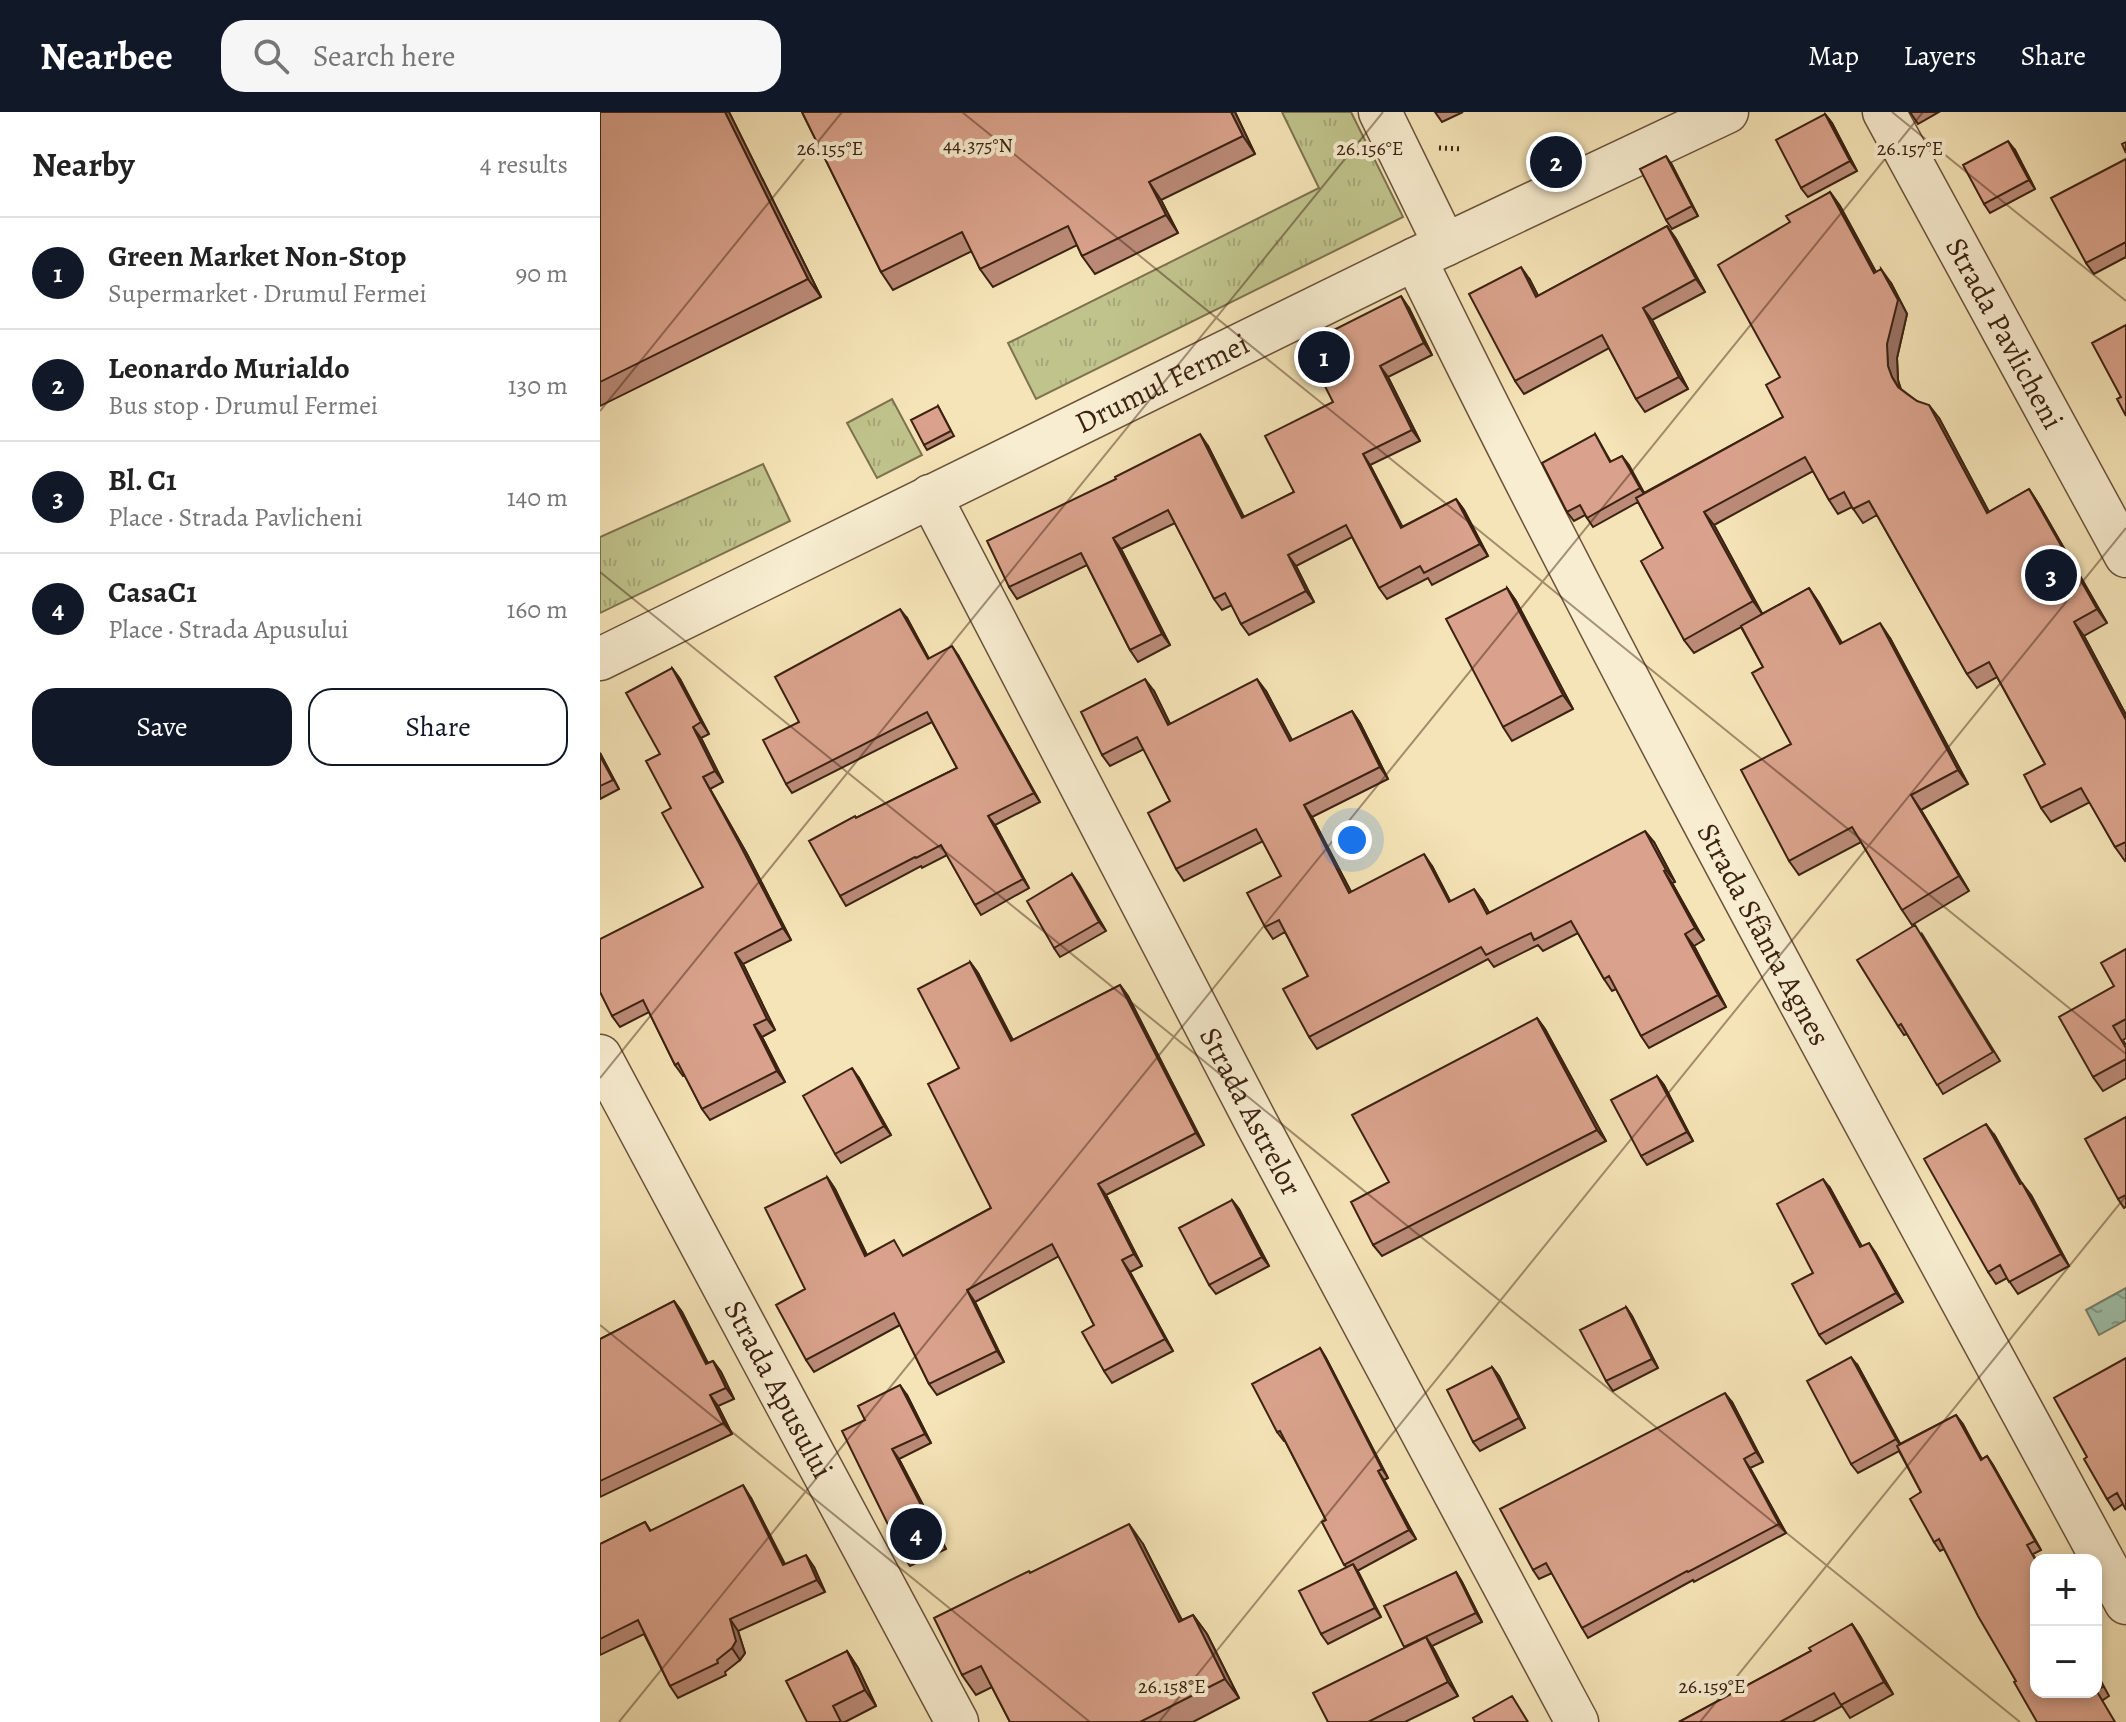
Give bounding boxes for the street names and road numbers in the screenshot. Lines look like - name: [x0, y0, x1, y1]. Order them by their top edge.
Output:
- street label: Strada Pavlicheni: [1936, 230, 2073, 436]
- street label: Drumul Fermei: [1068, 324, 1256, 443]
- street label: Strada Sfânta Agnes: [1688, 816, 1840, 1053]
- street label: Strada Astrelor: [1190, 1020, 1312, 1203]
- street label: Strada Apusului: [715, 1293, 843, 1485]

